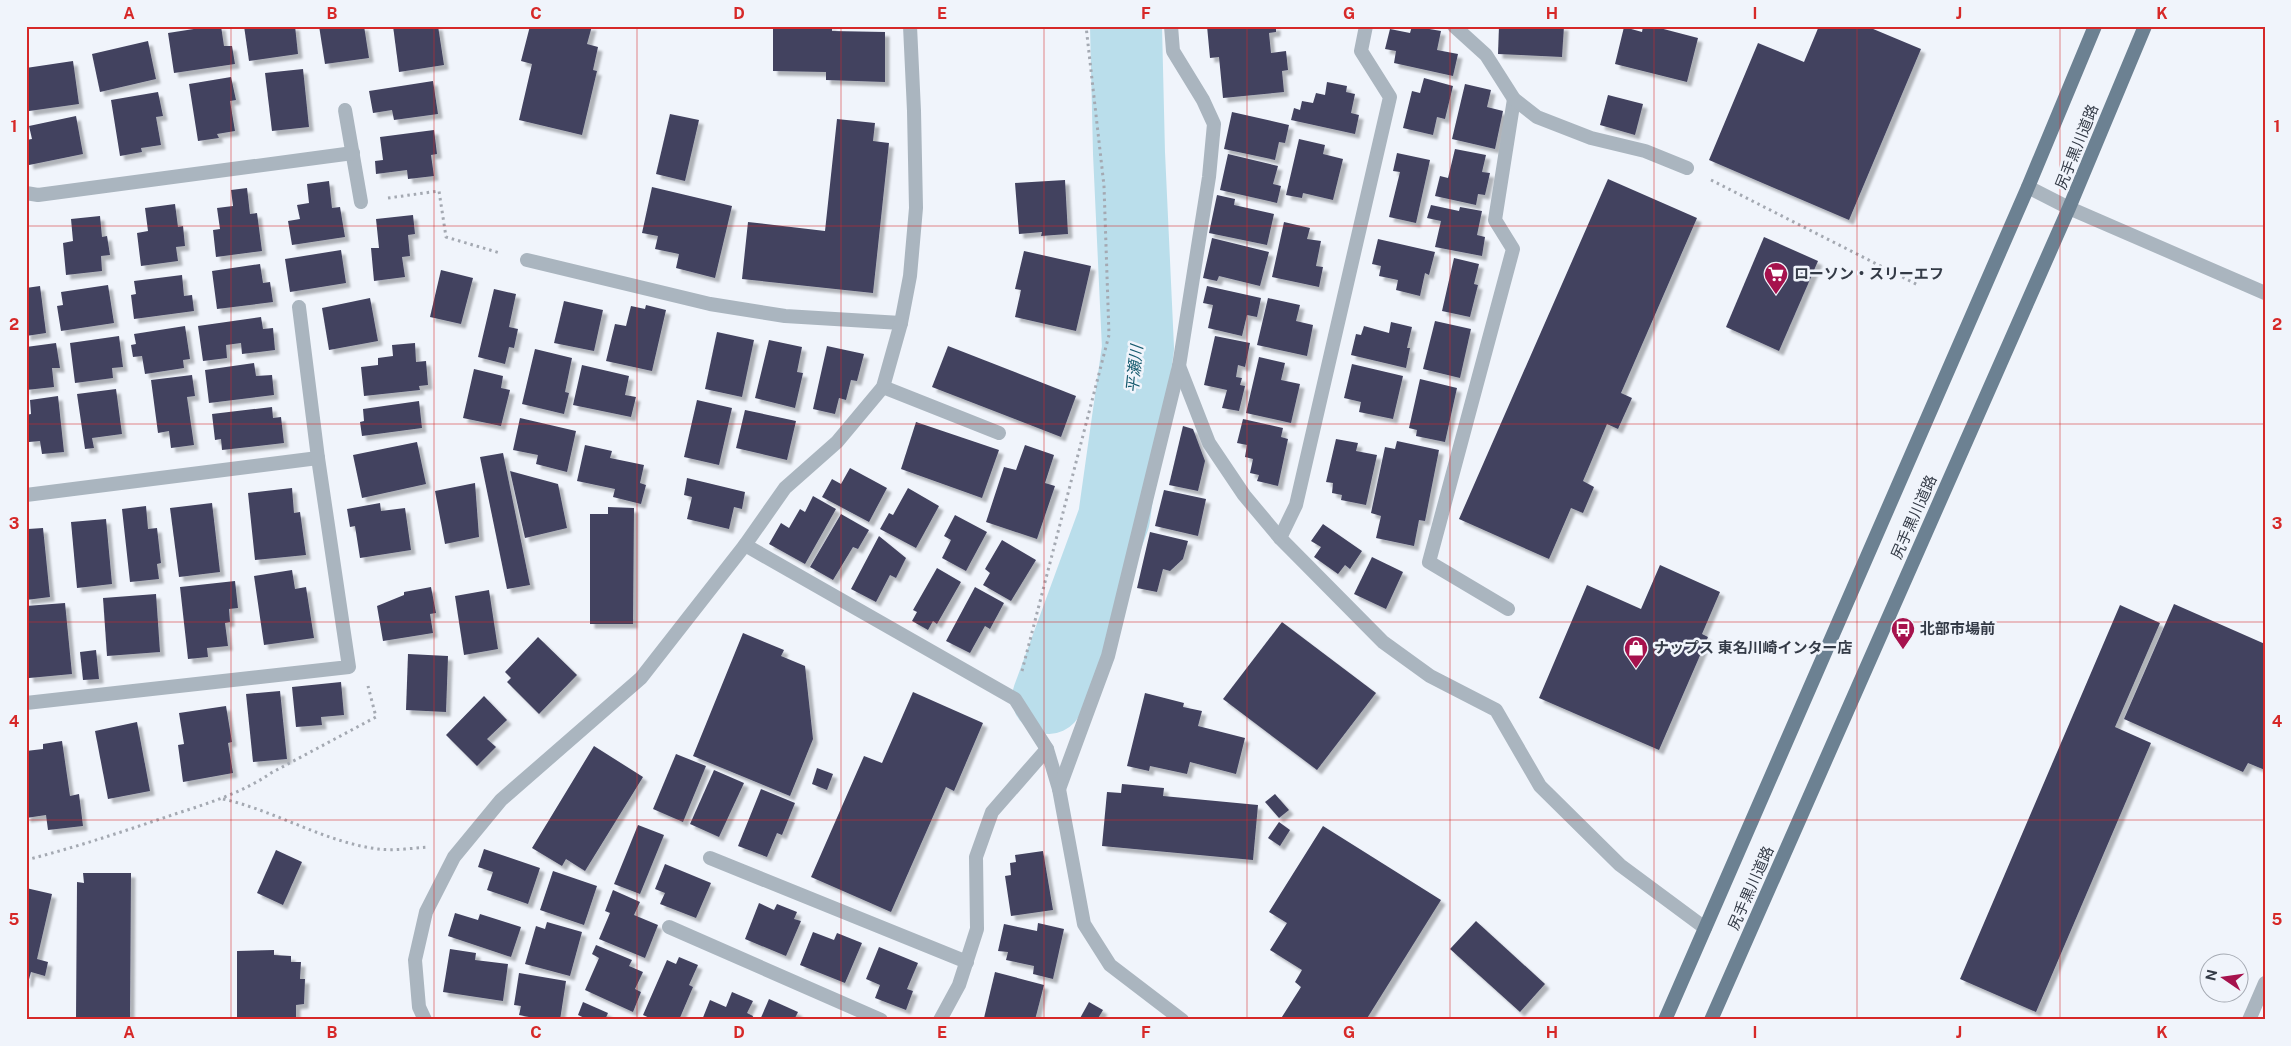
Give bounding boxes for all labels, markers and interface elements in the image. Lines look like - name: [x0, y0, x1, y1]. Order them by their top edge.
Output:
- text: A: [123, 4, 135, 23]
- text: B: [327, 4, 338, 23]
- text: C: [530, 4, 542, 23]
- text: D: [733, 4, 745, 23]
- text: E: [937, 4, 947, 23]
- text: F: [1141, 4, 1151, 23]
- text: G: [1343, 4, 1355, 23]
- text: H: [1546, 4, 1558, 23]
- text: I: [1753, 4, 1757, 23]
- text: J: [1956, 4, 1962, 23]
- text: K: [2156, 4, 2168, 23]
- street label: 尻手黒川道路: [2052, 102, 2101, 192]
- text: 1: [11, 117, 17, 136]
- text: 1: [2274, 117, 2280, 136]
- supermarket icon: ローソン・スリーエフ: [1763, 261, 1789, 295]
- place label: ローソン・スリーエフ: [1794, 265, 1944, 282]
- text: 2: [9, 315, 19, 334]
- text: 2: [2272, 315, 2282, 334]
- water label: 平瀬川: [1123, 342, 1147, 394]
- street label: 尻手黒川道路: [1887, 472, 1940, 561]
- text: 3: [9, 514, 19, 533]
- text: 3: [2272, 514, 2282, 533]
- bus stop icon: 北部市場前: [1890, 616, 1916, 650]
- place label: 北部市場前: [1920, 620, 1995, 637]
- shop icon: ナップス 東名川崎インター店: [1623, 635, 1649, 669]
- place label: ナップス 東名川崎インター店: [1654, 639, 1852, 656]
- text: 4: [9, 712, 20, 731]
- text: 4: [2272, 712, 2283, 731]
- street label: 尻手黒川道路: [1724, 843, 1777, 932]
- text: 5: [9, 910, 20, 929]
- text: 5: [2272, 910, 2283, 929]
- north arrow: [2198, 954, 2248, 1004]
- text: N: [2202, 968, 2220, 982]
- text: A: [123, 1023, 135, 1042]
- text: B: [327, 1023, 338, 1042]
- text: C: [530, 1023, 542, 1042]
- text: D: [733, 1023, 745, 1042]
- text: E: [937, 1023, 947, 1042]
- text: F: [1141, 1023, 1151, 1042]
- text: G: [1343, 1023, 1355, 1042]
- text: H: [1546, 1023, 1558, 1042]
- text: I: [1753, 1023, 1757, 1042]
- text: J: [1956, 1023, 1962, 1042]
- text: K: [2156, 1023, 2168, 1042]

